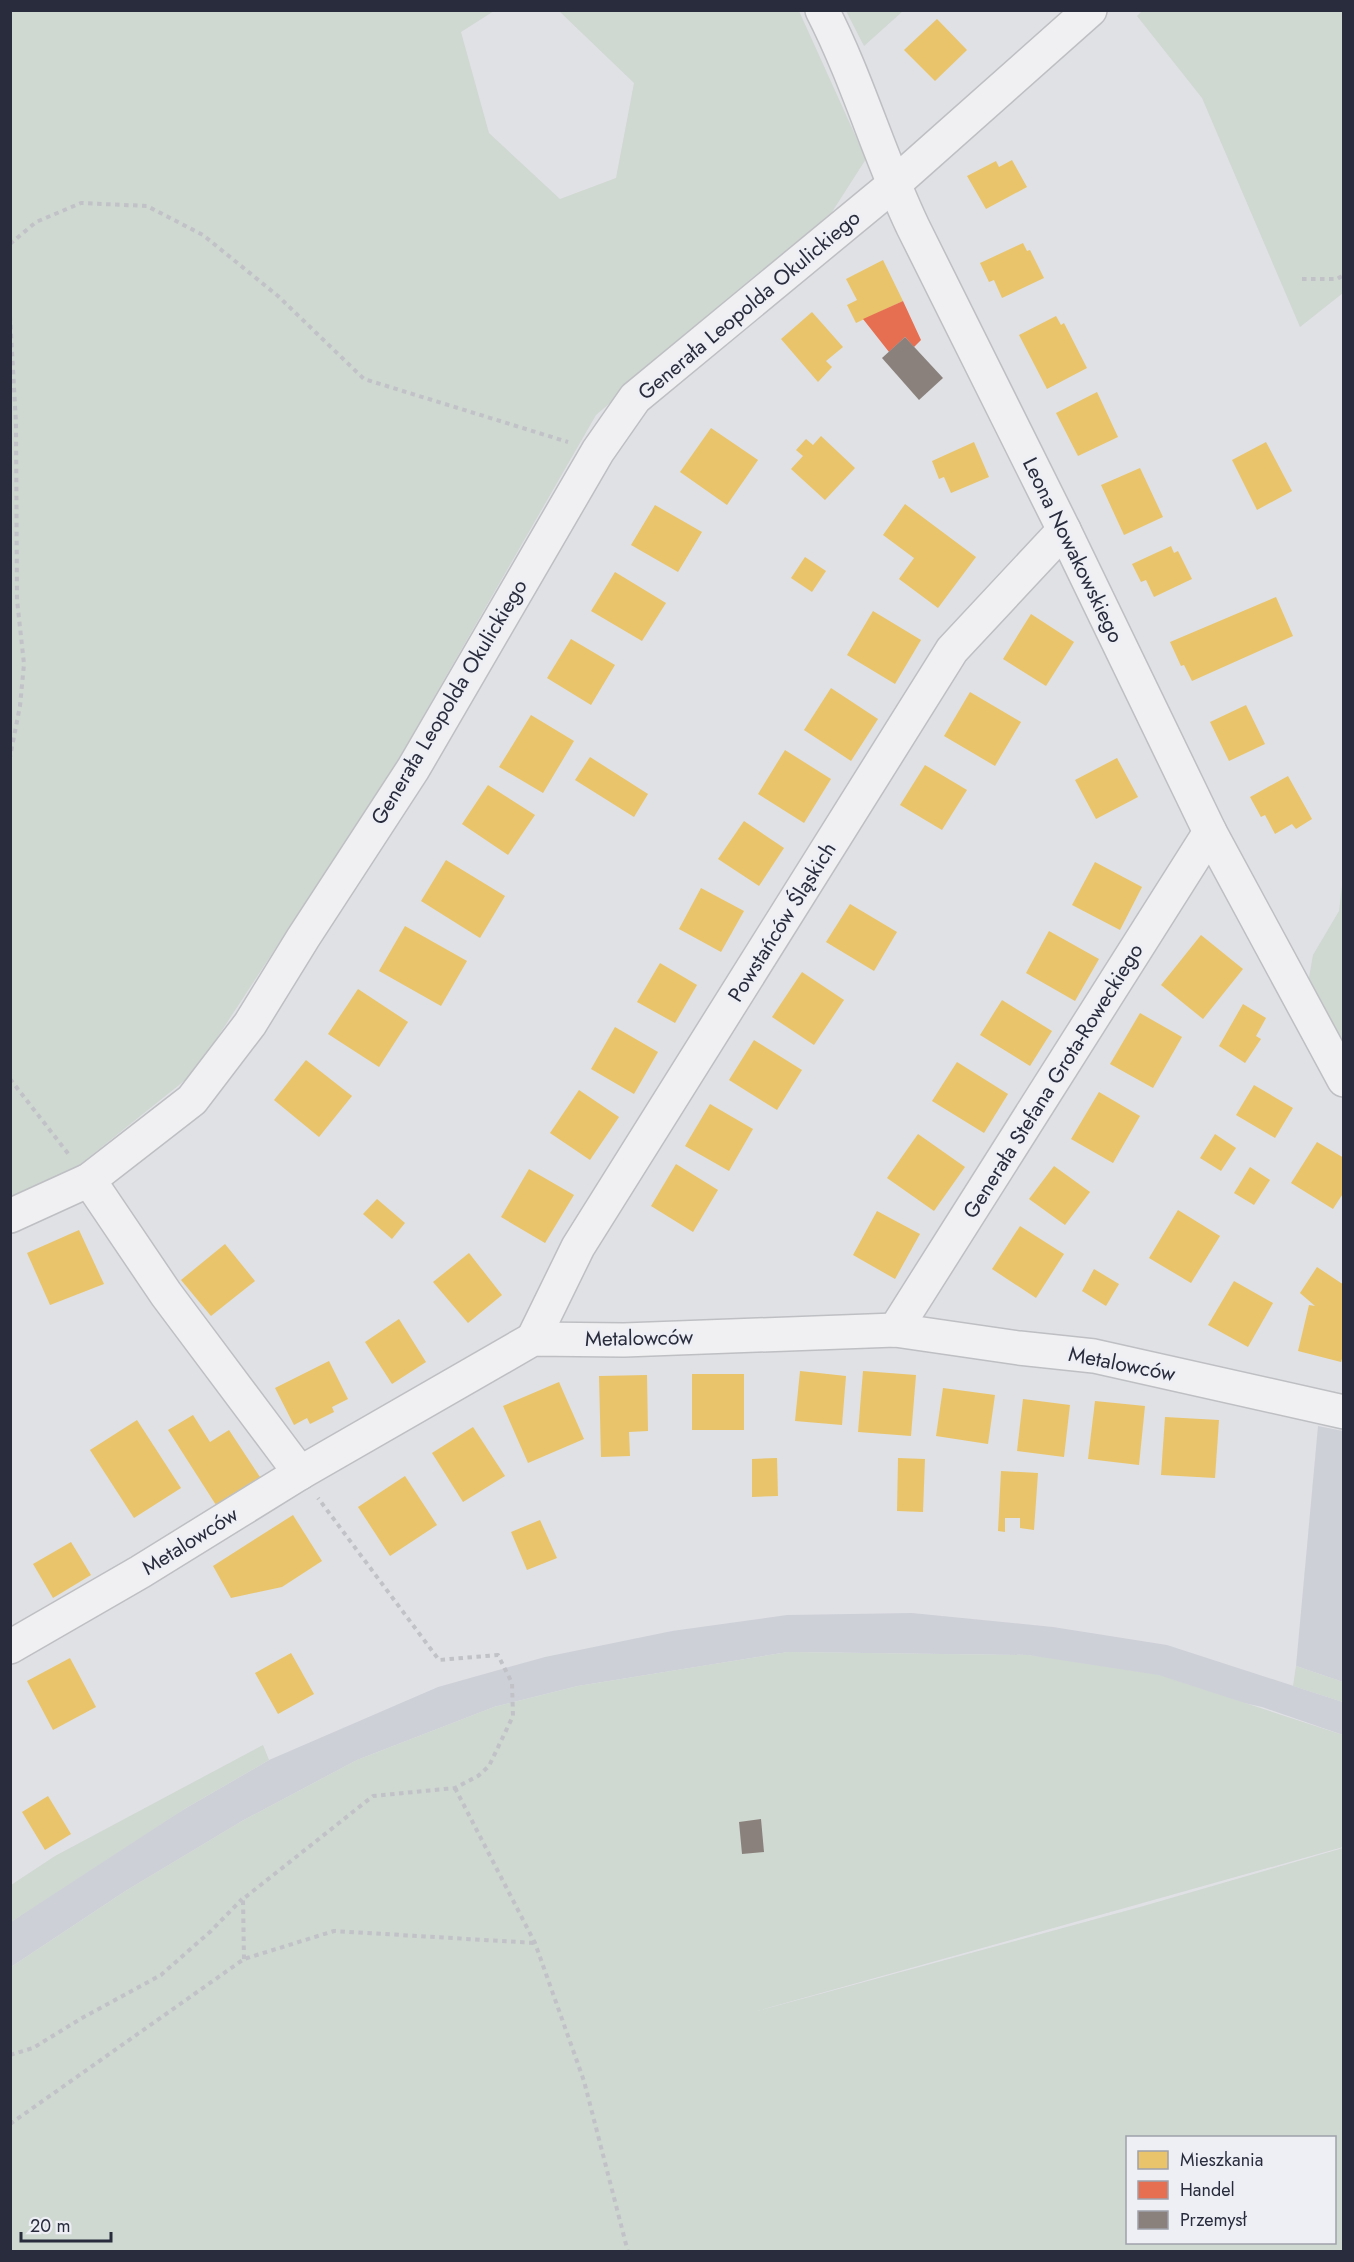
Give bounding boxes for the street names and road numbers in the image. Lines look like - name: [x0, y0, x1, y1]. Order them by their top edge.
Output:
- street label: Generała Leopolda Okulickiego: [631, 203, 867, 407]
- street label: Leona Nowakowskiego: [1015, 452, 1131, 648]
- street label: Generała Leopolda Okulickiego: [364, 574, 534, 830]
- street label: Powstańców Śląskich: [721, 836, 843, 1008]
- street label: Generała Stefana Grota-Roweckiego: [956, 938, 1150, 1224]
- street label: Metalowców: [585, 1322, 694, 1354]
- street label: Metalowców: [1066, 1339, 1179, 1389]
- street label: Metalowców: [136, 1499, 245, 1582]

